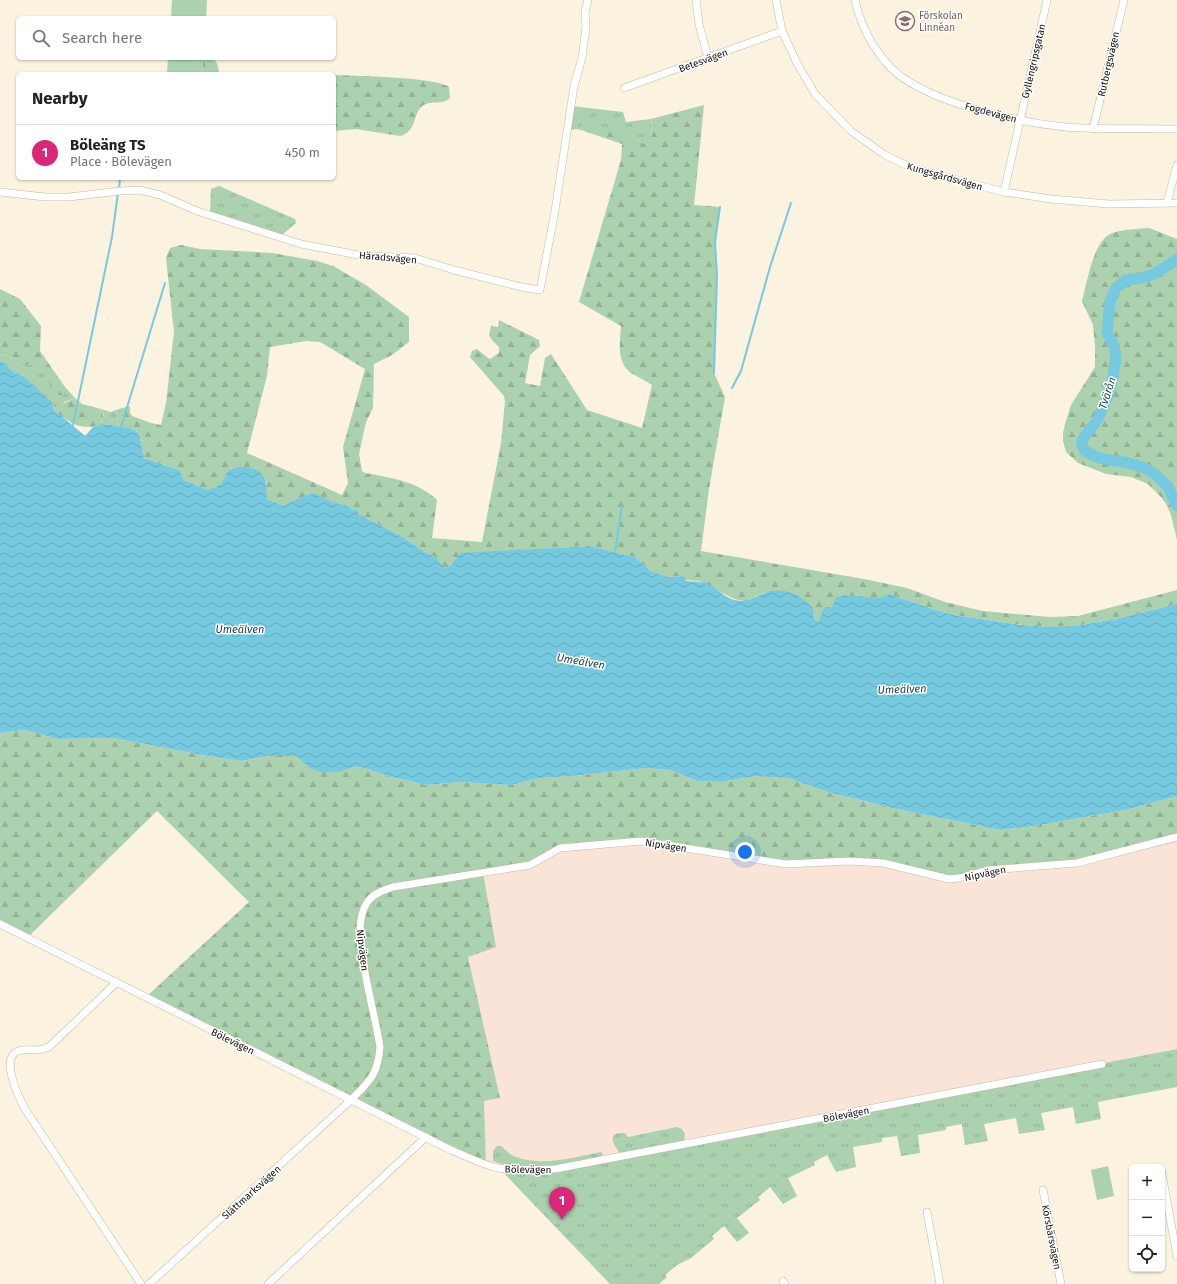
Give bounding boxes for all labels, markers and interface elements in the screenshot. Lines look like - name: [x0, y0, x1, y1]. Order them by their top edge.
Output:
- school or university icon: Förskolan Linnéan: [894, 10, 916, 32]
- place label: Förskolan Linnéan: [919, 10, 963, 34]
- search box: [16, 16, 336, 60]
- street label: Gyllengripsgatan: [1020, 23, 1048, 100]
- icon: search: [30, 27, 52, 49]
- text: Search here: [62, 29, 142, 47]
- street label: Rutbergsvägen: [1096, 30, 1122, 98]
- street label: Betesvägen: [677, 47, 730, 75]
- text: Nearby: [32, 88, 87, 109]
- street label: Fogdevägen: [963, 100, 1018, 126]
- text: Böleäng TS: [70, 136, 146, 154]
- text: 1: [42, 145, 48, 160]
- text: 450 m: [285, 145, 320, 160]
- text: Place · Bölevägen: [70, 154, 172, 169]
- street label: Kungsgårdsvägen: [905, 159, 984, 194]
- street label: Häradsvägen: [358, 249, 417, 267]
- water label: Tvärån: [1096, 375, 1119, 411]
- water label: Umeälven: [216, 623, 264, 636]
- water label: Umeälven: [556, 651, 606, 672]
- water label: Umeälven: [877, 682, 927, 697]
- street label: Nipvägen: [644, 837, 688, 855]
- your location: [735, 842, 755, 862]
- street label: Nipvägen: [963, 864, 1007, 884]
- street label: Nipvägen: [353, 929, 371, 972]
- street label: Bölevägen: [209, 1026, 256, 1058]
- street label: Bölevägen: [822, 1105, 870, 1125]
- street label: Slättmarksvägen: [220, 1163, 284, 1222]
- street label: Bölevägen: [505, 1164, 551, 1176]
- map controls: [1129, 1164, 1165, 1272]
- button: +: [1129, 1164, 1165, 1200]
- pin: 1: [549, 1187, 575, 1220]
- button: −: [1129, 1200, 1165, 1236]
- street label: Körsbärsvägen: [1039, 1204, 1063, 1271]
- button: locate: [1129, 1236, 1165, 1272]

